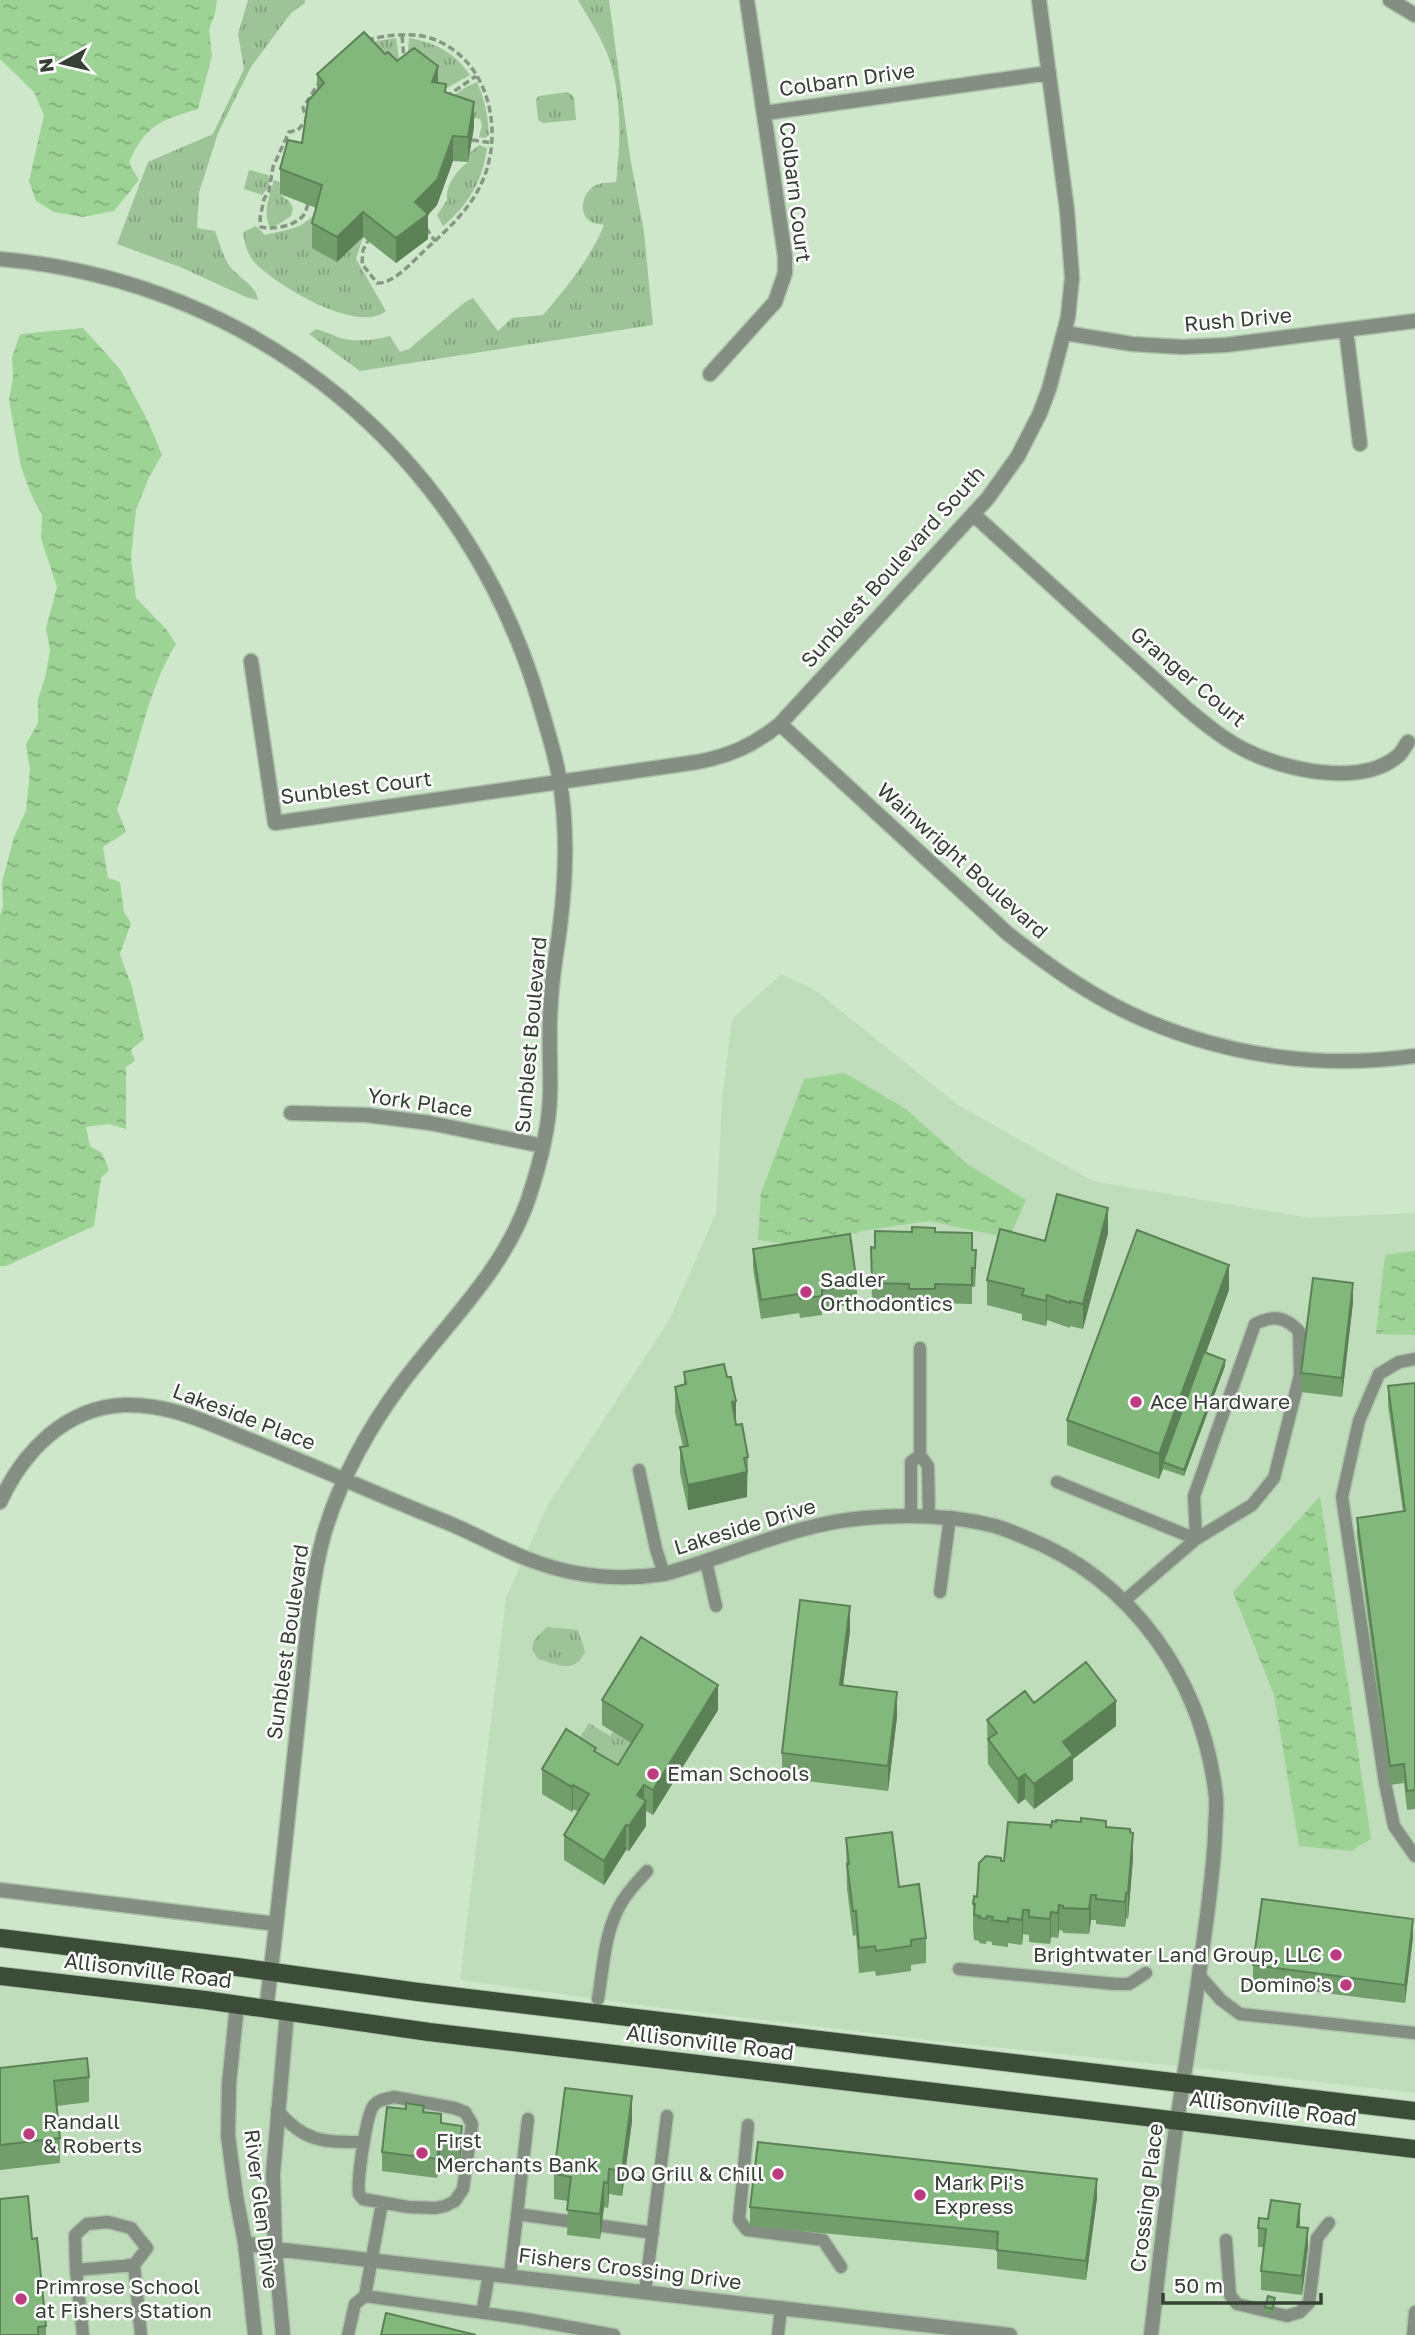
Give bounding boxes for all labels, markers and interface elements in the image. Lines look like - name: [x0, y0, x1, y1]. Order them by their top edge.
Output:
- north arrow: [28, 28, 98, 98]
- text: N: [33, 57, 58, 74]
- street label: Colbarn Drive: [777, 57, 916, 101]
- street label: Colbarn Court: [774, 120, 818, 264]
- street label: Rush Drive: [1183, 301, 1293, 337]
- street label: Sunblest Boulevard South: [795, 460, 990, 672]
- street label: Granger Court: [1126, 620, 1252, 732]
- street label: Sunblest Court: [279, 765, 433, 809]
- street label: Wainwright Boulevard: [872, 777, 1054, 944]
- street label: Sunblest Boulevard: [508, 936, 552, 1134]
- street label: York Place: [366, 1082, 474, 1122]
- place label: Sadler Orthodontics: [820, 1266, 953, 1316]
- marker: Sadler Orthodontics: [798, 1284, 814, 1300]
- street label: Lakeside Place: [169, 1377, 319, 1455]
- place label: Ace Hardware: [1150, 1388, 1290, 1414]
- marker: Ace Hardware: [1128, 1394, 1144, 1410]
- street label: Lakeside Drive: [671, 1492, 819, 1560]
- street label: Sunblest Boulevard: [260, 1543, 314, 1741]
- place label: Eman Schools: [667, 1760, 809, 1786]
- marker: Eman Schools: [645, 1766, 661, 1782]
- place label: Brightwater Land Group, LLC: [1033, 1941, 1322, 1967]
- street label: Allisonville Road: [63, 1947, 233, 1993]
- marker: Brightwater Land Group, LLC: [1328, 1947, 1344, 1963]
- place label: Domino's: [1239, 1971, 1332, 1997]
- marker: Domino's: [1338, 1977, 1354, 1993]
- street label: Allisonville Road: [625, 2019, 795, 2065]
- street label: Allisonville Road: [1188, 2085, 1358, 2131]
- place label: Randall & Roberts: [43, 2108, 142, 2158]
- street label: Crossing Place: [1124, 2122, 1168, 2274]
- marker: Randall & Roberts: [21, 2126, 37, 2142]
- place label: First Merchants Bank: [436, 2127, 599, 2177]
- street label: River Glen Drive: [239, 2128, 285, 2290]
- marker: First Merchants Bank: [414, 2145, 430, 2161]
- place label: DQ Grill & Chill: [616, 2160, 764, 2186]
- marker: DQ Grill & Chill: [770, 2166, 786, 2182]
- place label: Mark Pi's Express: [934, 2169, 1024, 2219]
- marker: Mark Pi's Express: [912, 2187, 928, 2203]
- street label: Fishers Crossing Drive: [517, 2241, 743, 2295]
- scale bar: [1163, 2262, 1320, 2306]
- text: 50 m: [1174, 2272, 1223, 2298]
- place label: Primrose School at Fishers Station: [35, 2273, 212, 2323]
- marker: Primrose School at Fishers Station: [13, 2291, 29, 2307]

